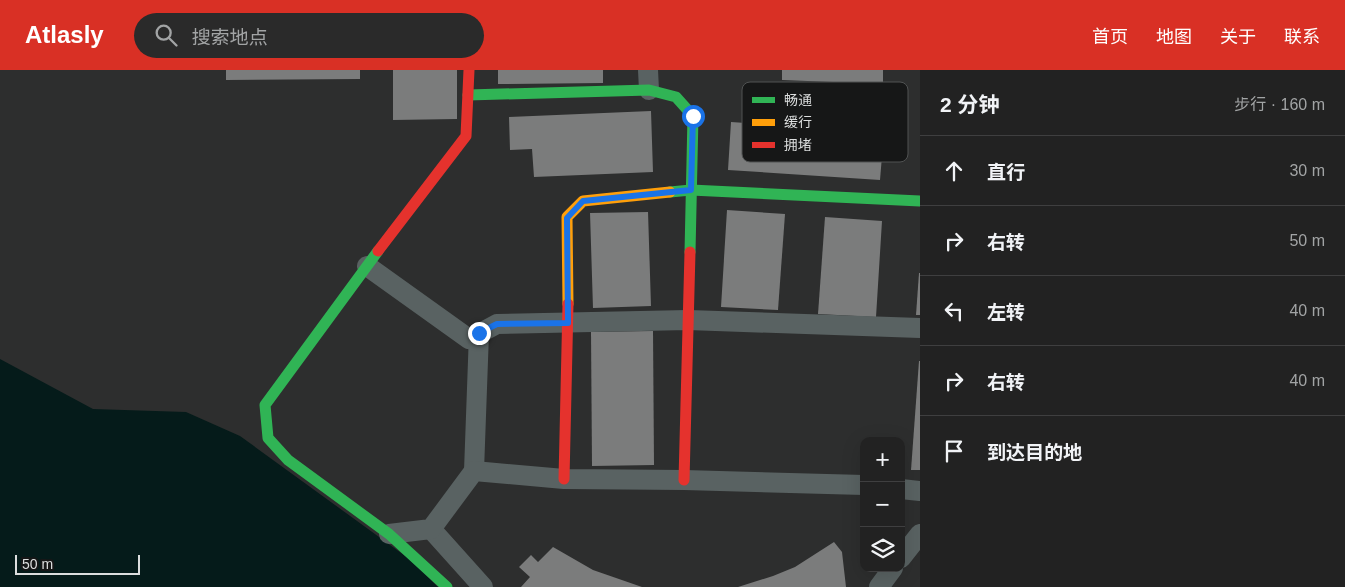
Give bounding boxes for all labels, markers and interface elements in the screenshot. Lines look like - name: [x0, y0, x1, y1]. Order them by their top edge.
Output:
- search box: [134, 13, 484, 58]
- text: Atlasly: [25, 21, 104, 48]
- icon: search: [152, 21, 180, 49]
- text: 搜索地点: [192, 27, 268, 48]
- text: 首页: [1092, 27, 1128, 47]
- text: 地图: [1156, 27, 1192, 47]
- text: 关于: [1220, 27, 1256, 47]
- text: 联系: [1284, 27, 1320, 47]
- legend: [742, 82, 908, 162]
- text: 畅通: [784, 92, 812, 108]
- text: 2 分钟: [940, 93, 1000, 116]
- text: 步行 · 160 m: [1234, 96, 1325, 113]
- route start: [682, 105, 705, 128]
- text: 缓行: [784, 114, 812, 130]
- text: 拥堵: [784, 137, 812, 153]
- icon: ahead: [940, 157, 968, 185]
- text: 直行: [987, 162, 1025, 183]
- text: 30 m: [1289, 162, 1325, 179]
- icon: right: [940, 227, 968, 255]
- text: 右转: [987, 232, 1025, 253]
- text: 50 m: [1289, 232, 1325, 249]
- icon: left: [940, 297, 968, 325]
- text: 左转: [987, 302, 1025, 323]
- text: 40 m: [1289, 302, 1325, 319]
- route end: [468, 322, 491, 345]
- icon: right: [940, 367, 968, 395]
- text: 右转: [987, 372, 1025, 393]
- text: 40 m: [1289, 372, 1325, 389]
- map controls: [860, 437, 905, 572]
- button: +: [860, 437, 905, 482]
- icon: arrive: [940, 437, 968, 465]
- text: 到达目的地: [987, 442, 1082, 463]
- button: −: [860, 482, 905, 527]
- button: layers: [860, 527, 905, 572]
- scale bar: [15, 552, 140, 575]
- text: 50 m: [22, 556, 53, 572]

